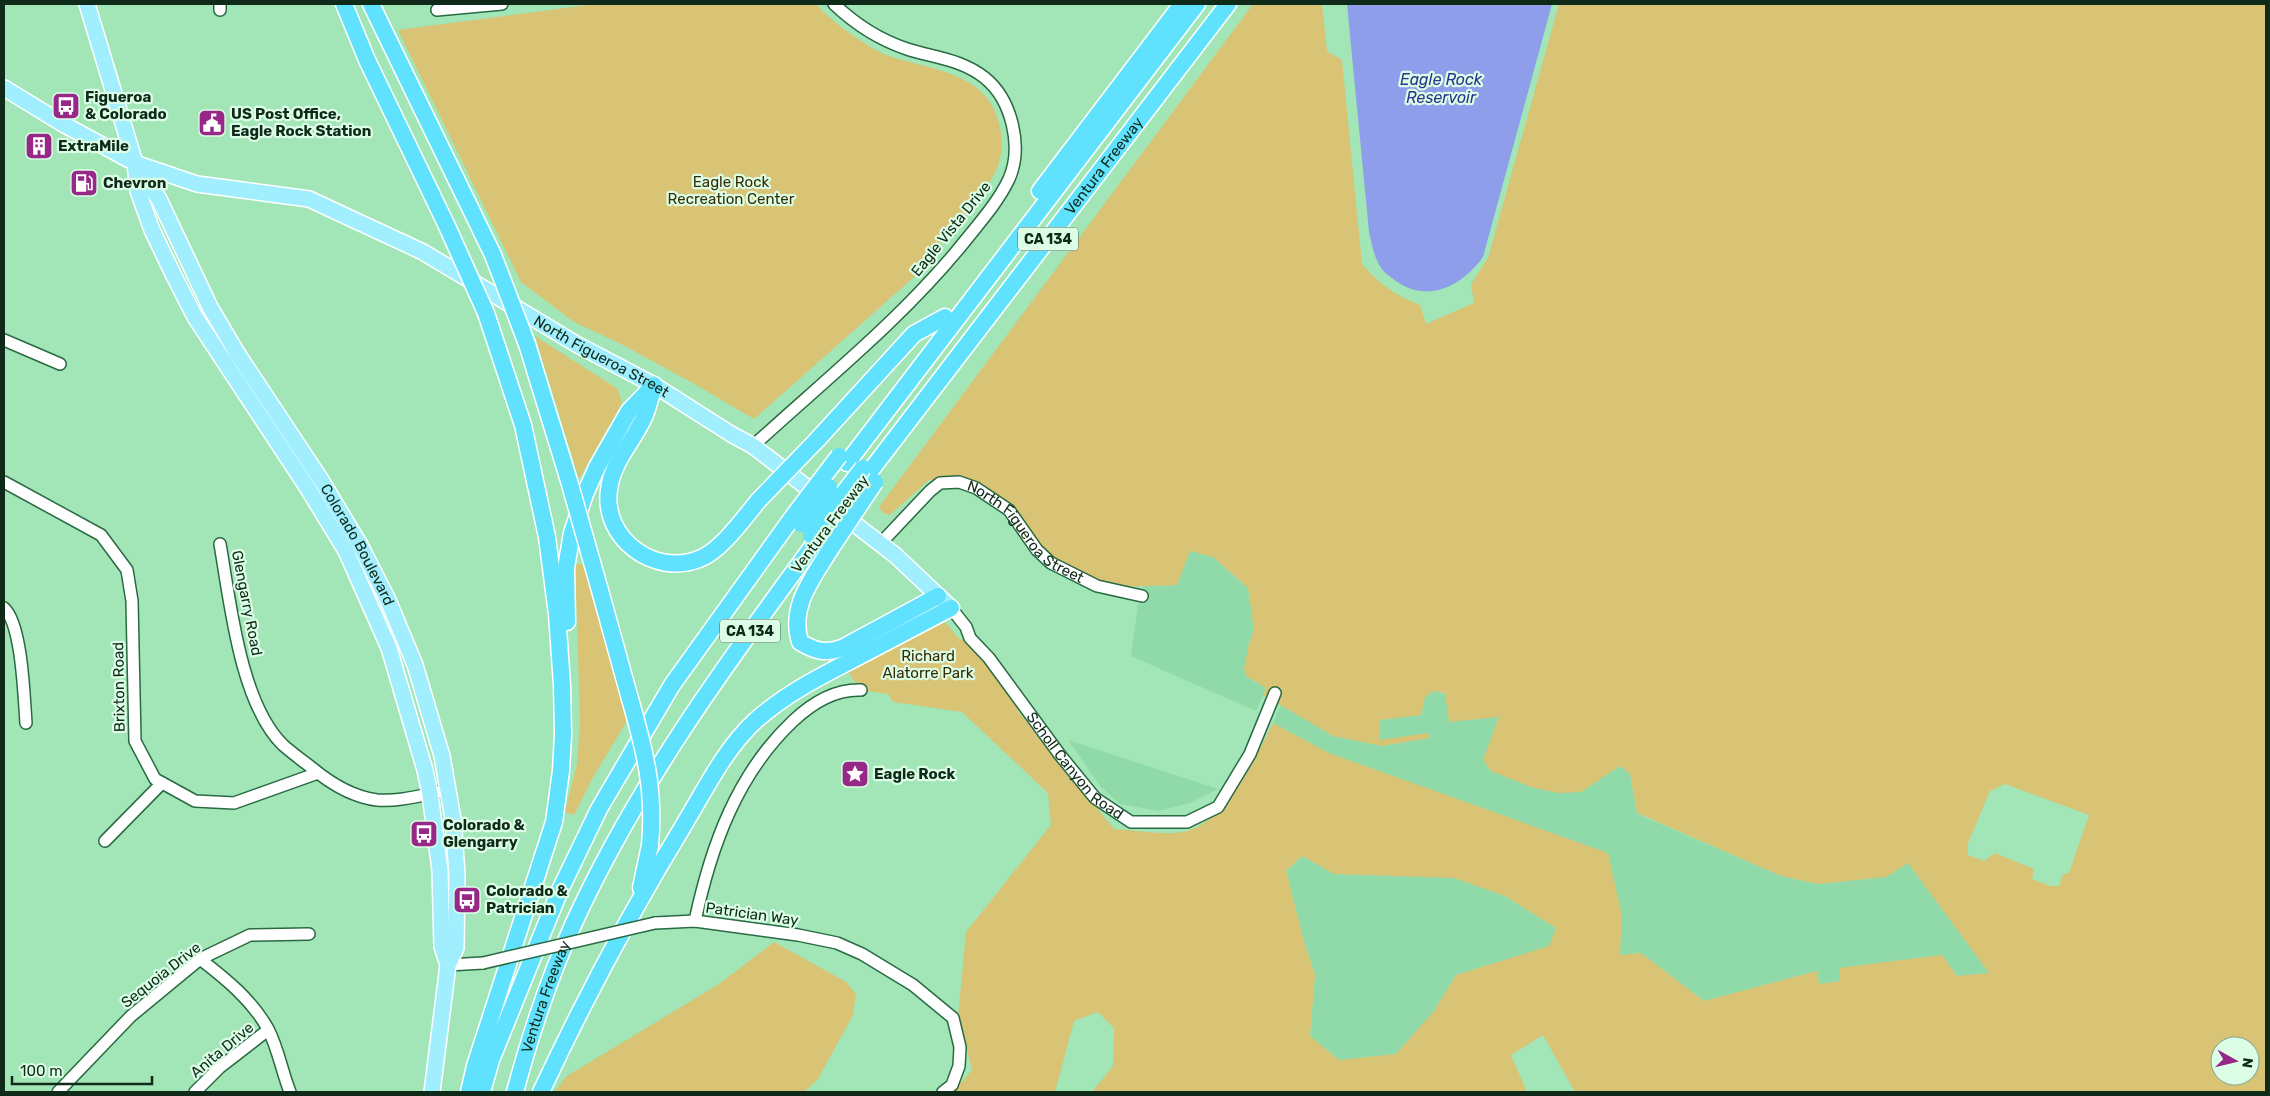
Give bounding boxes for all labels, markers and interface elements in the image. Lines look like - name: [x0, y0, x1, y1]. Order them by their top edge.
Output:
- water label: Eagle Rock Reservoir: [1400, 70, 1483, 107]
- place label: Figueroa & Colorado: [85, 88, 167, 123]
- bus stop icon: Figueroa & Colorado: [51, 91, 81, 121]
- place label: US Post Office, Eagle Rock Station: [231, 105, 371, 140]
- public building icon: US Post Office, Eagle Rock Station: [197, 108, 227, 138]
- street label: Ventura Freeway: [1061, 114, 1147, 218]
- building icon: ExtraMile: [24, 131, 54, 161]
- place label: ExtraMile: [58, 137, 129, 155]
- fuel station icon: Chevron: [69, 168, 99, 198]
- park label: Eagle Rock Recreation Center: [668, 173, 795, 208]
- place label: Chevron: [103, 174, 166, 192]
- street label: Eagle Vista Drive: [907, 178, 995, 280]
- road number: CA 134: [1018, 228, 1078, 250]
- street label: North Figueroa Street: [531, 312, 673, 401]
- street label: Ventura Freeway: [787, 472, 873, 576]
- street label: North Figueroa Street: [965, 477, 1087, 587]
- street label: Colorado Boulevard: [316, 481, 398, 608]
- street label: Glengarry Road: [228, 549, 266, 657]
- road number: CA 134: [720, 620, 780, 642]
- street label: Brixton Road: [109, 642, 129, 732]
- park label: Richard Alatorre Park: [883, 647, 974, 682]
- street label: Scholl Canyon Road: [1023, 709, 1127, 823]
- place icon: Eagle Rock: [840, 759, 870, 789]
- place label: Eagle Rock: [874, 765, 956, 783]
- place label: Colorado & Glengarry: [443, 816, 525, 851]
- bus stop icon: Colorado & Glengarry: [409, 819, 439, 849]
- place label: Colorado & Patrician: [486, 882, 568, 917]
- bus stop icon: Colorado & Patrician: [452, 885, 482, 915]
- street label: Patrician Way: [704, 899, 800, 929]
- street label: Sequoia Drive: [118, 938, 204, 1012]
- street label: Ventura Freeway: [518, 938, 574, 1055]
- street label: Anita Drive: [187, 1018, 257, 1082]
- north arrow: [2210, 1036, 2260, 1086]
- scale bar: [12, 1054, 152, 1086]
- text: N: [2238, 1057, 2256, 1069]
- text: 100 m: [20, 1062, 62, 1080]

